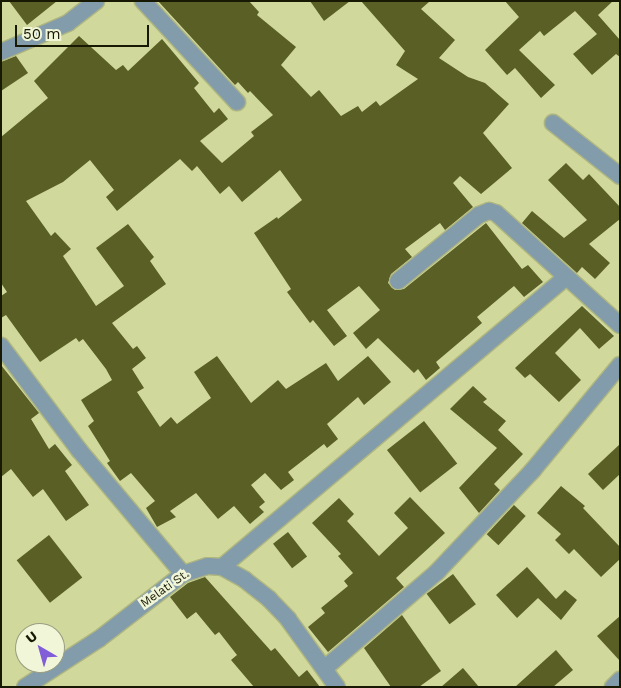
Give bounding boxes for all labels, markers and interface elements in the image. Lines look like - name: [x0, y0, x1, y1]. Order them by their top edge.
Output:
- scale bar: [18, 15, 151, 47]
- text: 50 m: [23, 25, 60, 43]
- street label: Melati St.: [138, 567, 192, 611]
- north arrow: [15, 623, 65, 673]
- text: U: [23, 628, 40, 646]

